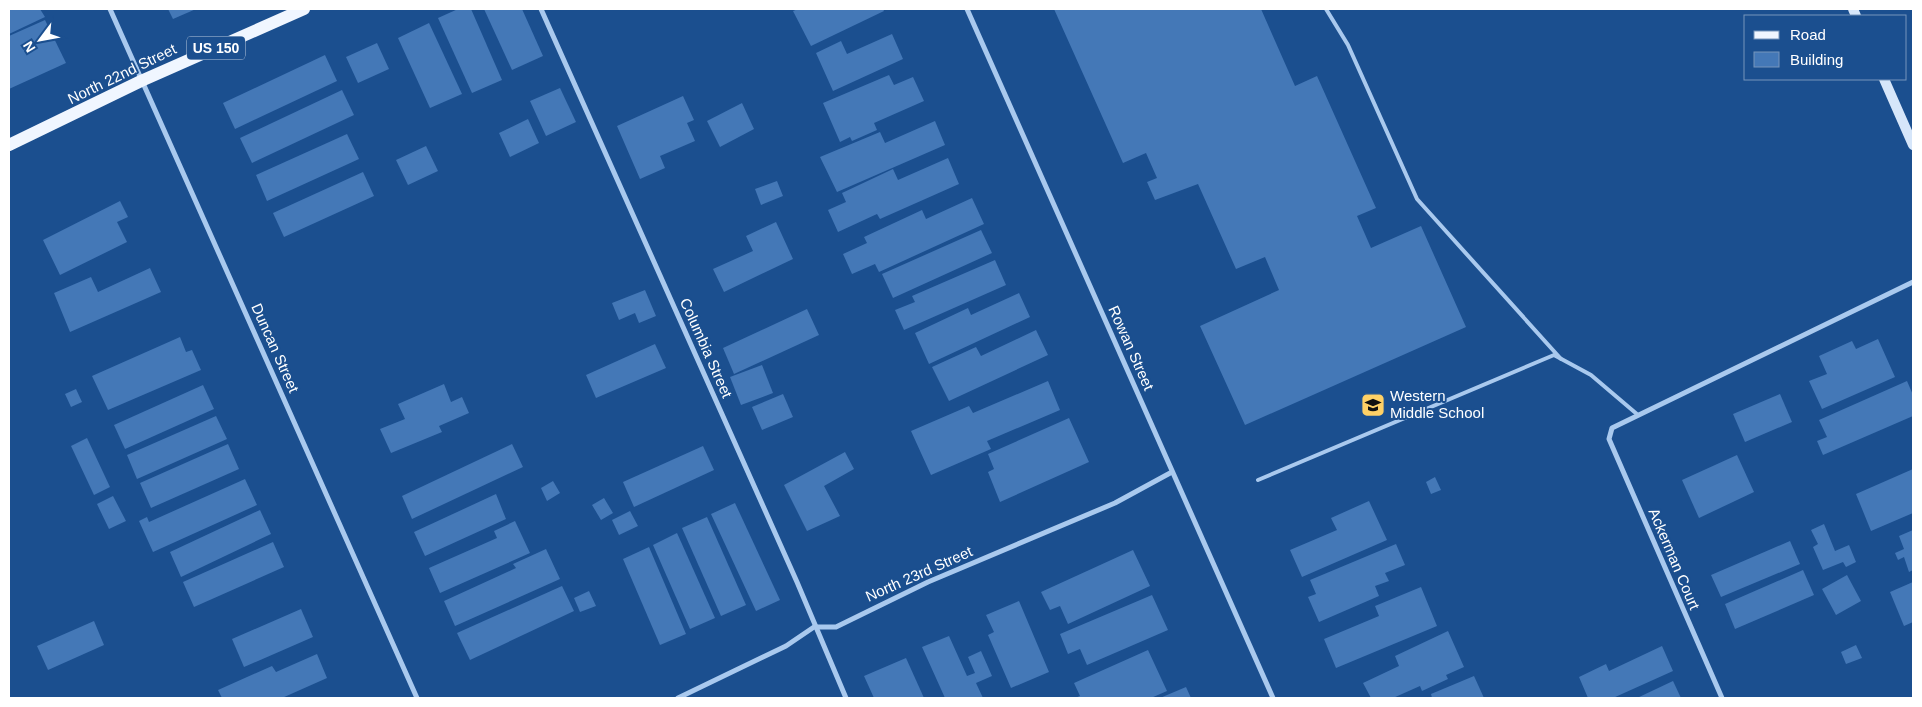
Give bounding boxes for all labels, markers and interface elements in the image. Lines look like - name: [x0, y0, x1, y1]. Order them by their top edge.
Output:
- north arrow: [15, 15, 65, 65]
- legend: [1744, 15, 1907, 80]
- text: Road: [1790, 26, 1826, 43]
- road number: US 150: [187, 36, 245, 59]
- text: N: [20, 38, 38, 55]
- street label: North 22nd Street: [65, 40, 179, 107]
- text: Building: [1790, 51, 1843, 68]
- street label: Columbia Street: [677, 295, 736, 401]
- street label: Duncan Street: [248, 301, 303, 396]
- street label: Rowan Street: [1105, 303, 1158, 394]
- place label: Western Middle School: [1390, 387, 1484, 421]
- school or university icon: Western Middle School: [1360, 392, 1386, 418]
- street label: Ackerman Court: [1645, 506, 1704, 613]
- street label: North 23rd Street: [863, 542, 976, 605]

